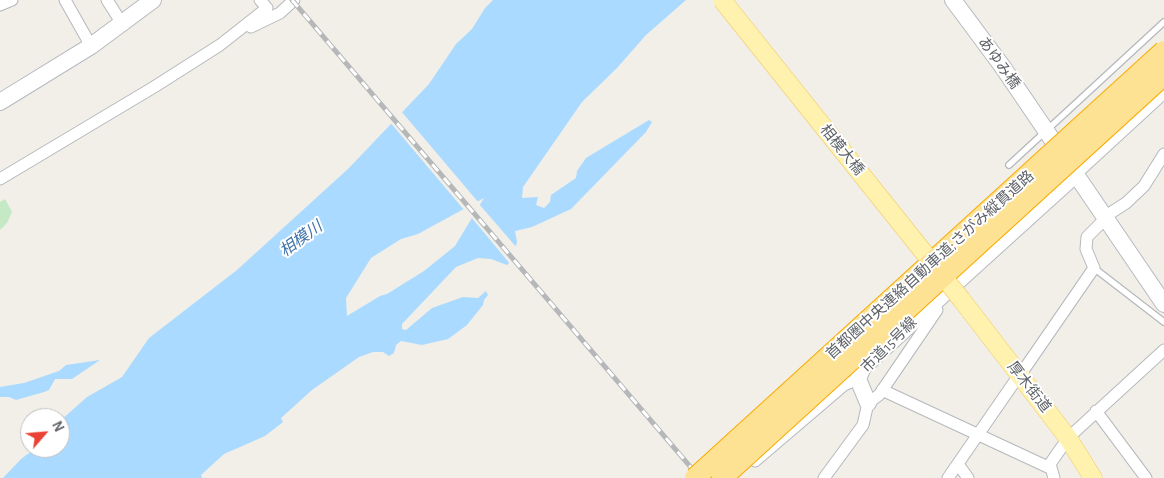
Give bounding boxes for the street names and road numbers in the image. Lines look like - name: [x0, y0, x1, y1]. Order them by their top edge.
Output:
- street label: あゆみ橋: [974, 33, 1024, 93]
- street label: 相模大橋: [816, 121, 868, 179]
- street label: 首都圏中央連絡自動車道;さがみ縦貫道路: [822, 167, 1038, 363]
- street label: 市道15号線: [857, 313, 921, 377]
- street label: 厚木街道: [1003, 358, 1055, 416]

